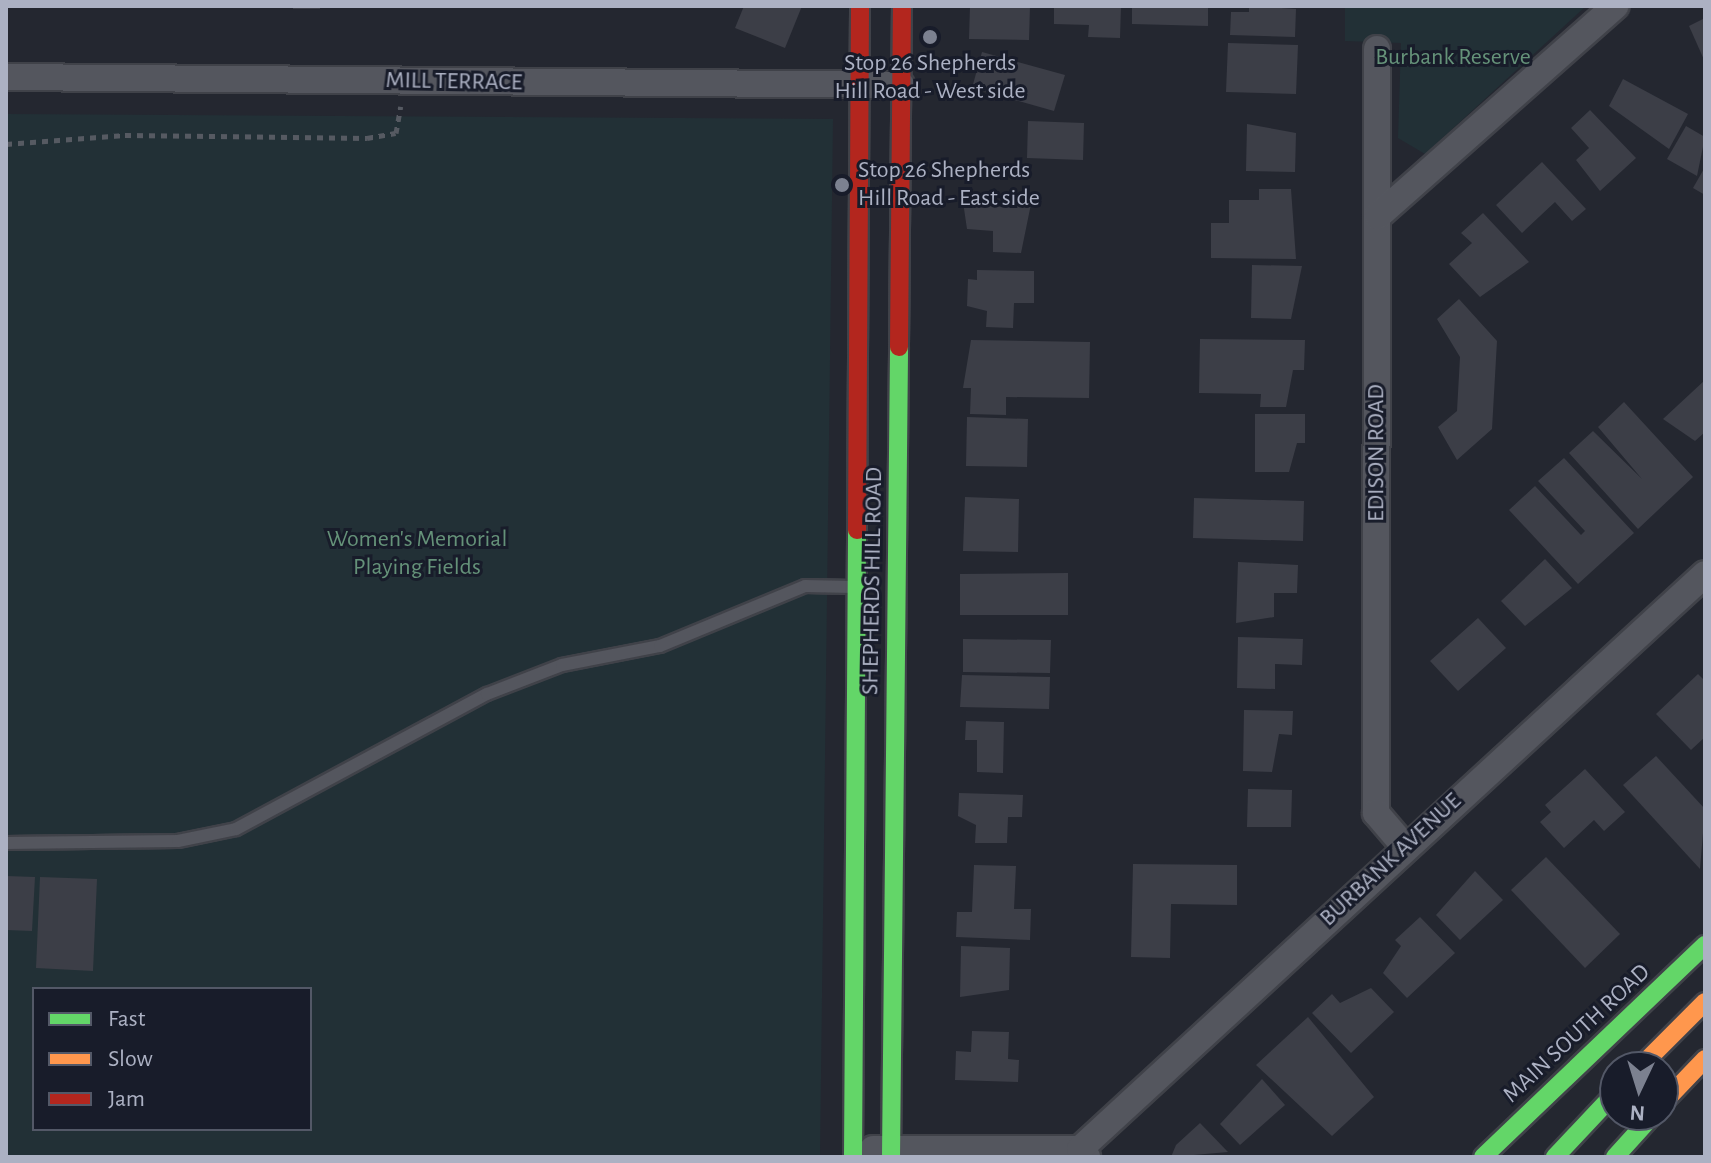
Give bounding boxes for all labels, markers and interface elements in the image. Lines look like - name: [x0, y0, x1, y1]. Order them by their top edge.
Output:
- marker: Stop 26 Shepherds Hill Road - West side: [921, 28, 939, 46]
- park label: Burbank Reserve: [1375, 44, 1531, 72]
- place label: Stop 26 Shepherds Hill Road - West side: [834, 50, 1026, 106]
- street label: MILL TERRACE: [385, 66, 523, 98]
- place label: Stop 26 Shepherds Hill Road - East side: [858, 157, 1040, 213]
- marker: Stop 26 Shepherds Hill Road - East side: [833, 176, 851, 194]
- street label: EDISON ROAD: [1363, 384, 1391, 522]
- street label: SHEPHERDS HILL ROAD: [857, 467, 889, 695]
- park label: Women's Memorial Playing Fields: [327, 526, 507, 582]
- street label: BURBANK AVENUE: [1314, 787, 1468, 933]
- street label: MAIN SOUTH ROAD: [1497, 958, 1657, 1110]
- legend: [32, 987, 312, 1131]
- text: Fast: [108, 1007, 145, 1031]
- text: Slow: [108, 1047, 153, 1071]
- north arrow: [1599, 1051, 1679, 1131]
- text: Jam: [108, 1087, 145, 1111]
- text: N: [1629, 1101, 1646, 1124]

